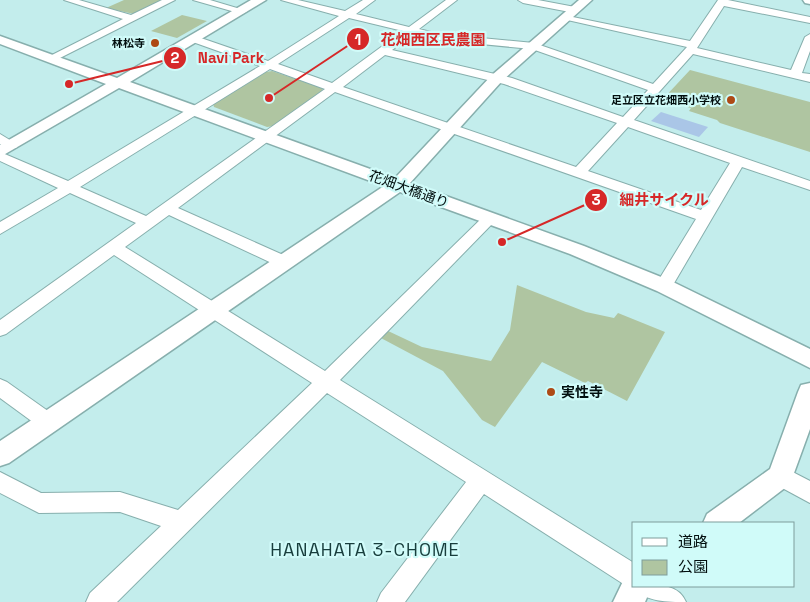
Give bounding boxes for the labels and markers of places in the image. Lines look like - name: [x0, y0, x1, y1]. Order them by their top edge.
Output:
- callout: 花畑西区民農園: [346, 24, 496, 54]
- place label: 林松寺: [112, 36, 145, 50]
- marker: 林松寺: [149, 37, 161, 49]
- callout: Navi Park: [163, 43, 274, 73]
- place label: 足立区立花畑西小学校: [611, 93, 721, 107]
- marker: 足立区立花畑西小学校: [725, 94, 737, 106]
- callout: 細井サイクル: [584, 185, 719, 215]
- place label: 実性寺: [561, 383, 603, 401]
- marker: 実性寺: [545, 386, 557, 398]

